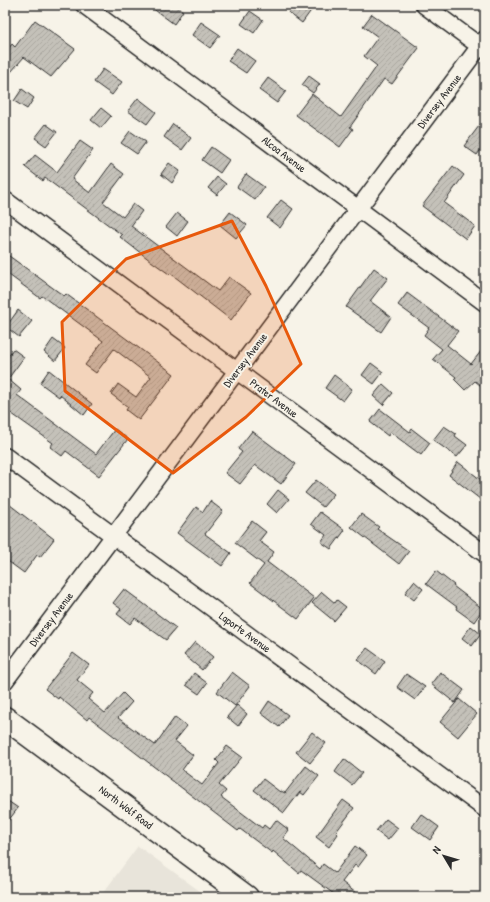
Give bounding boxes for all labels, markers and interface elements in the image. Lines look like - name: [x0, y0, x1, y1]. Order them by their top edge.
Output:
- street label: Diversey Avenue: [414, 71, 464, 131]
- street label: Alcoa Avenue: [259, 133, 309, 176]
- street label: Diversey Avenue: [220, 330, 270, 390]
- street label: Prater Avenue: [247, 375, 301, 421]
- street label: Diversey Avenue: [26, 589, 76, 649]
- street label: Laporte Avenue: [216, 609, 274, 656]
- street label: North Wolf Road: [96, 782, 156, 832]
- north arrow: [424, 836, 464, 876]
- text: N: [429, 843, 444, 856]

